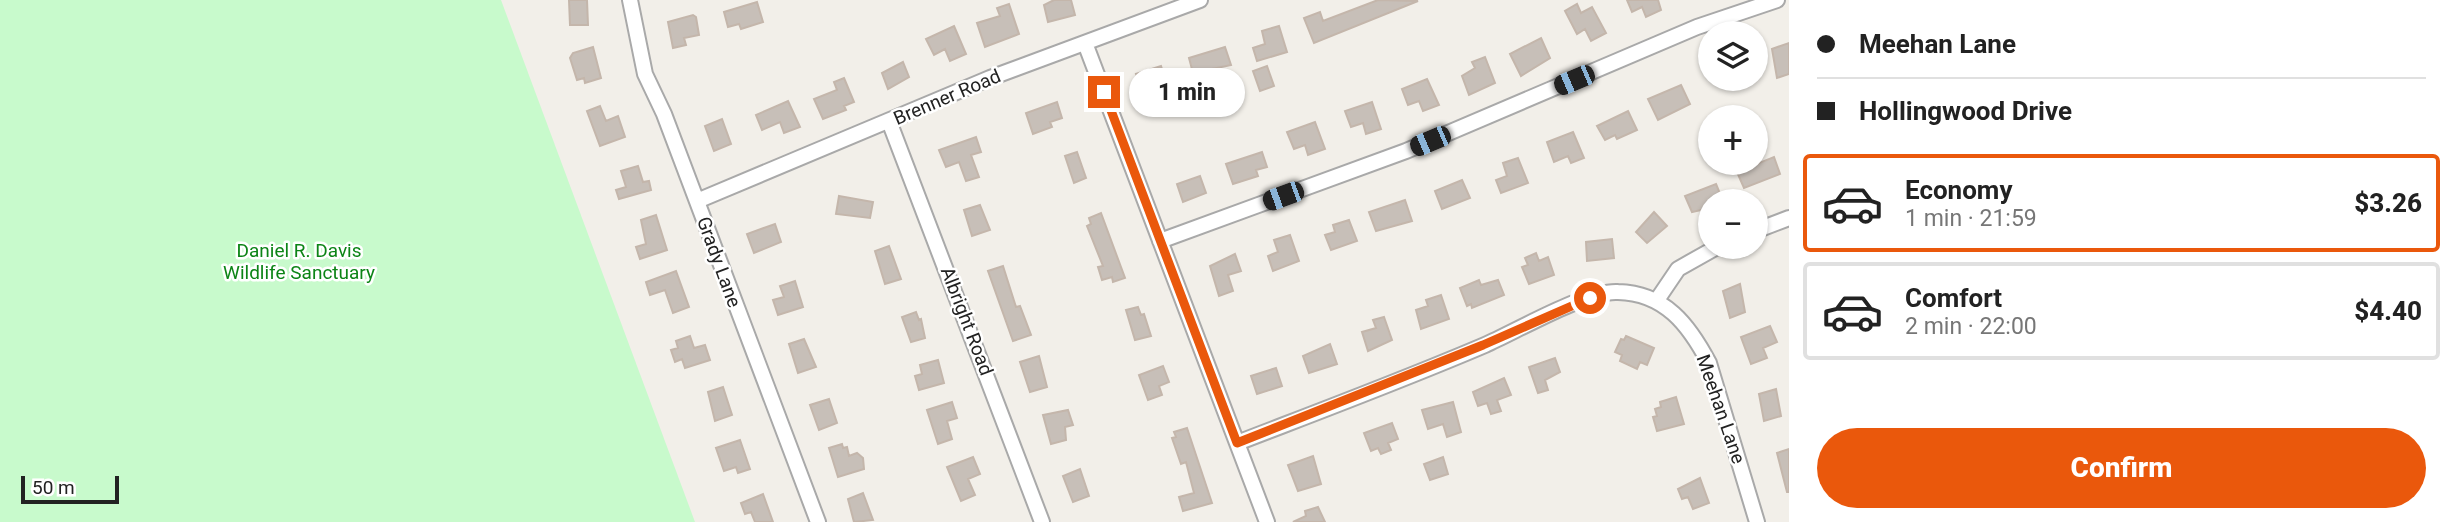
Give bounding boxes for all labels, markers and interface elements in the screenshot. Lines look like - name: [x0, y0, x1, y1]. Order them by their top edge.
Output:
- map controls: [1698, 21, 1768, 259]
- button: layers: [1698, 21, 1768, 91]
- text: Meehan Lane: [1859, 29, 2016, 59]
- car: [1551, 62, 1598, 98]
- street label: Brenner Road: [890, 64, 1004, 130]
- callout: 1 min: [1128, 68, 1244, 116]
- route end: [1088, 76, 1120, 108]
- text: 1 min: [1158, 79, 1216, 106]
- text: Hollingwood Drive: [1859, 96, 2072, 126]
- button: +: [1698, 105, 1768, 175]
- car: [1407, 123, 1454, 159]
- icon: car: [1821, 172, 1884, 235]
- text: Economy: [1905, 175, 2012, 205]
- car: [1260, 179, 1307, 213]
- text: $3.26: [2354, 188, 2422, 218]
- button: −: [1698, 189, 1768, 259]
- text: 1 min · 21:59: [1905, 205, 2037, 232]
- street label: Grady Lane: [692, 213, 746, 311]
- park label: Daniel R. Davis Wildlife Sanctuary: [223, 239, 375, 284]
- street label: Albright Road: [936, 263, 998, 379]
- icon: car: [1821, 280, 1884, 343]
- route start: [1574, 282, 1606, 314]
- text: Comfort: [1905, 283, 2002, 313]
- text: $4.40: [2354, 296, 2422, 326]
- text: 2 min · 22:00: [1905, 313, 2037, 340]
- street label: Meehan Lane: [1692, 351, 1750, 467]
- button: Confirm: [1817, 428, 2426, 508]
- scale bar: [21, 473, 119, 505]
- text: 50 m: [32, 476, 75, 499]

